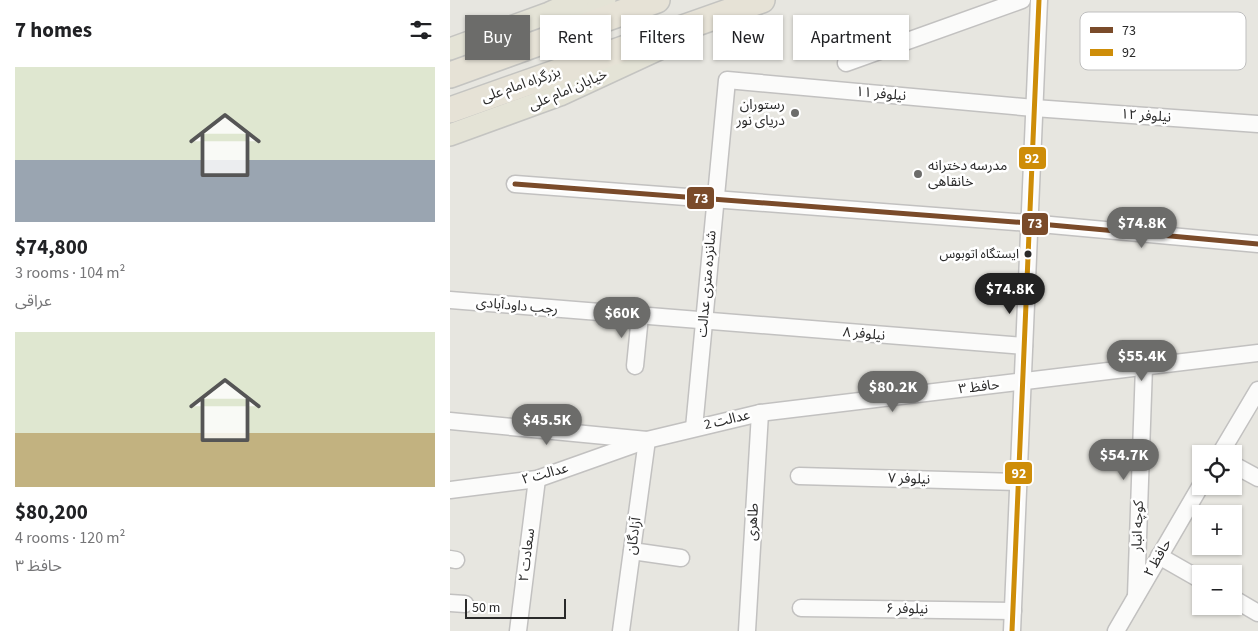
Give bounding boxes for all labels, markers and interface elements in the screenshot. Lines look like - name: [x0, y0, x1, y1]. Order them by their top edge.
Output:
- legend: [1080, 12, 1246, 70]
- text: 7 homes: [15, 15, 92, 45]
- chip: Buy: [465, 15, 530, 60]
- chip: Rent: [540, 15, 611, 60]
- chip: Filters: [621, 15, 703, 60]
- chip: New: [713, 15, 783, 60]
- chip: Apartment: [793, 15, 909, 60]
- icon: filters: [407, 16, 435, 44]
- text: 73: [1122, 21, 1136, 41]
- text: 92: [1122, 43, 1136, 63]
- street label: بزرگراه امام علی: [479, 62, 563, 108]
- street label: خیابان امام علی: [526, 64, 610, 116]
- street label: نیلوفر ۱۱: [855, 82, 907, 106]
- place label: رستوران دریای نور: [735, 95, 785, 131]
- icon: home: [180, 100, 270, 190]
- street label: نیلوفر ۱۲: [1120, 104, 1172, 128]
- marker: رستوران دریای نور: [789, 107, 801, 119]
- line badge: 92: [1018, 146, 1047, 170]
- text: 92: [1025, 149, 1039, 169]
- place label: مدرسه دخترانه خانقاهی: [928, 156, 1007, 192]
- marker: مدرسه دخترانه خانقاهی: [912, 168, 924, 180]
- line badge: 73: [686, 186, 715, 210]
- text: 73: [694, 189, 708, 209]
- pin: $74.8K: [1101, 206, 1183, 249]
- line badge: 73: [1021, 212, 1049, 236]
- text: $74.8K: [1118, 212, 1166, 234]
- text: 73: [1028, 214, 1042, 234]
- street label: شانزده متری عدالت: [692, 230, 722, 338]
- text: $74,800: [15, 232, 88, 262]
- place label: ایستگاه اتوبوس: [939, 245, 1019, 263]
- marker: ایستگاه اتوبوس: [1023, 249, 1033, 259]
- text: 3 rooms · 104 m²: [15, 262, 125, 284]
- pin: $74.8K: [969, 272, 1051, 315]
- text: $74.8K: [986, 278, 1034, 300]
- text: عراقی: [15, 290, 52, 312]
- street label: رجب داودآبادی: [475, 292, 559, 320]
- pin: $60K: [592, 296, 652, 339]
- text: $60K: [604, 302, 640, 324]
- street label: نیلوفر ۸: [842, 322, 886, 346]
- pin: $55.4K: [1101, 340, 1183, 382]
- text: $55.4K: [1118, 345, 1166, 367]
- icon: home: [180, 365, 270, 455]
- pin: $80.2K: [852, 370, 934, 413]
- street label: حافظ ۳: [957, 375, 1001, 399]
- text: $80.2K: [869, 376, 917, 398]
- pin: $45.5K: [506, 404, 588, 446]
- street label: عدالت 2: [702, 405, 752, 435]
- text: $45.5K: [523, 409, 571, 431]
- pin: $54.7K: [1083, 438, 1165, 481]
- text: $54.7K: [1100, 444, 1148, 466]
- map controls: [1192, 445, 1242, 615]
- button: locate: [1192, 445, 1242, 495]
- street label: عدالت ۲: [519, 458, 571, 490]
- line badge: 92: [1004, 461, 1033, 485]
- text: 92: [1012, 464, 1026, 484]
- street label: نیلوفر ۷: [887, 468, 931, 490]
- text: $80,200: [15, 497, 88, 527]
- street label: کوچه انبار: [1127, 500, 1149, 553]
- street label: طاهری: [742, 503, 764, 541]
- button: +: [1192, 505, 1242, 555]
- street label: آزادگان: [621, 515, 647, 556]
- text: 4 rooms · 120 m²: [15, 527, 125, 549]
- street label: سعادت ۲: [514, 527, 540, 583]
- street label: حافظ ۲: [1139, 535, 1177, 581]
- text: حافظ ۳: [15, 555, 62, 577]
- button: −: [1192, 565, 1242, 615]
- scale bar: [465, 596, 566, 619]
- text: 50 m: [472, 598, 500, 618]
- street label: نیلوفر ۶: [886, 599, 929, 619]

